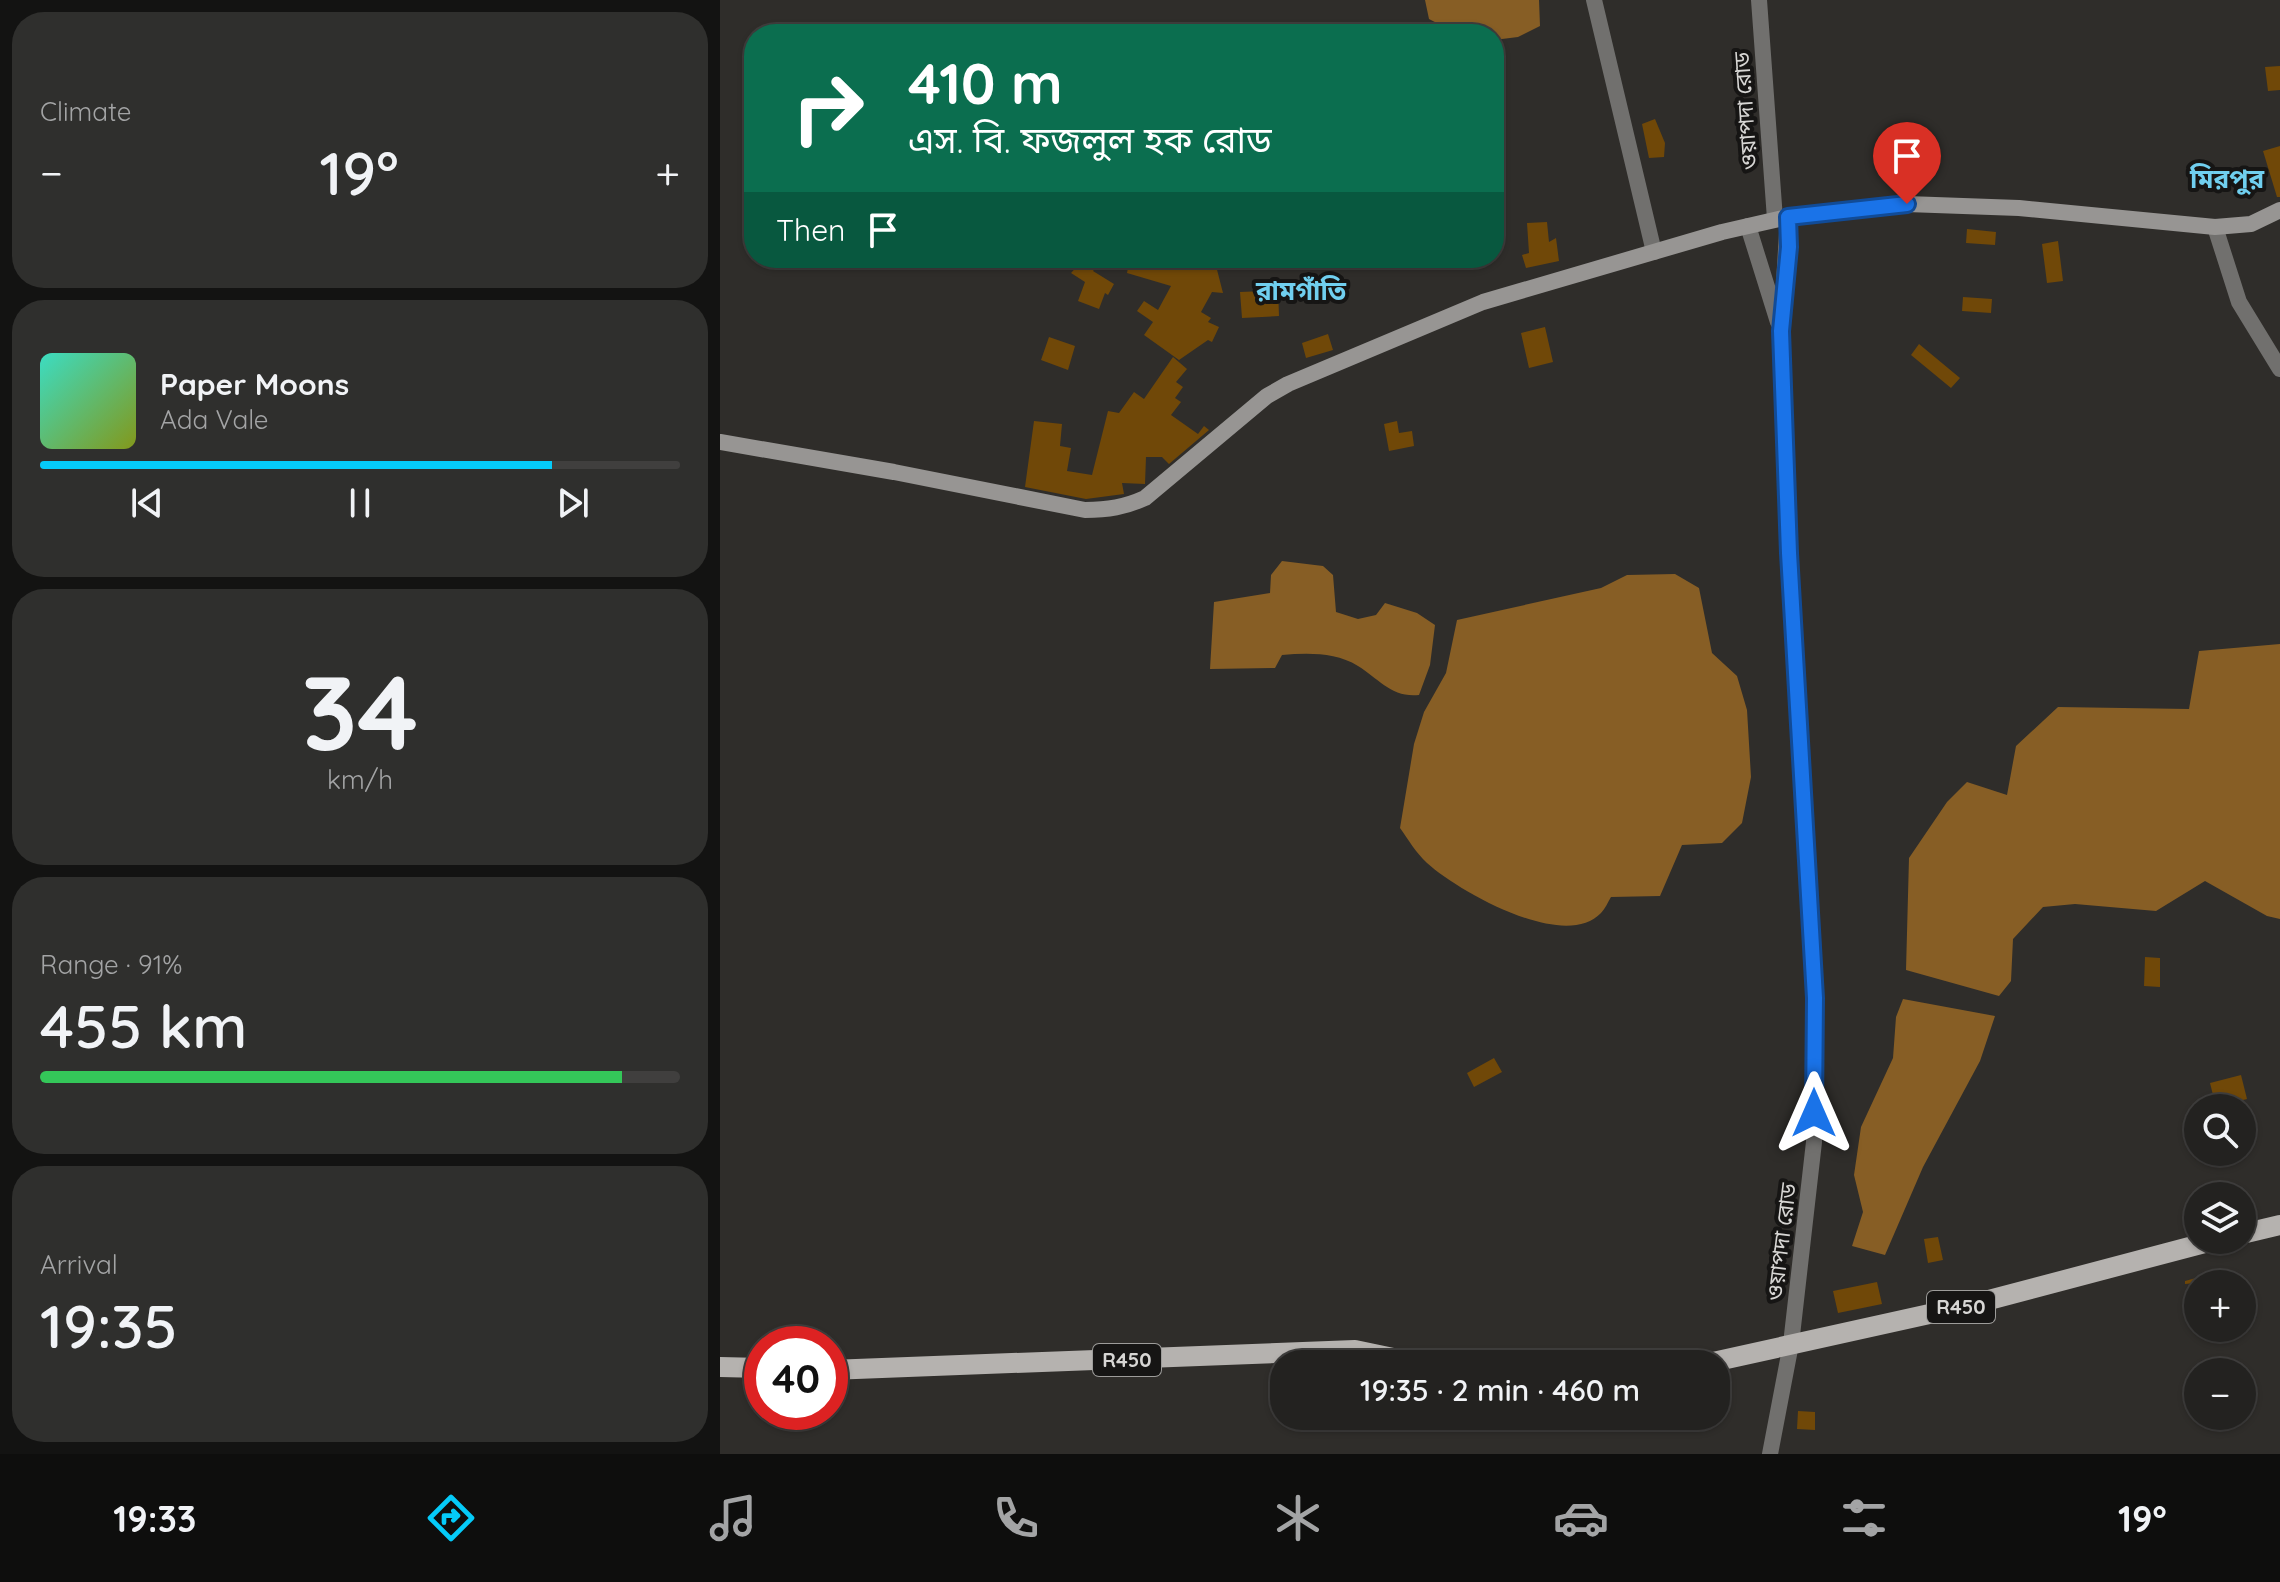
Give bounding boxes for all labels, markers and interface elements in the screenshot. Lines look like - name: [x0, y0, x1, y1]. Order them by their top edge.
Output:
- text: 410 m: [908, 48, 1063, 118]
- street label: ওয়াপদা রোড: [1727, 51, 1763, 171]
- icon: right: [776, 56, 880, 160]
- text: Climate: [40, 95, 131, 128]
- text: এস. বি. ফজলুল হক রোড: [908, 117, 1272, 162]
- pin: [1873, 122, 1941, 204]
- icon: arrive: [1885, 134, 1929, 178]
- text: 19°: [319, 135, 399, 210]
- text: −: [40, 145, 63, 200]
- text: +: [655, 145, 680, 200]
- district label: মিরপুর: [2189, 162, 2264, 196]
- icon: arrive: [861, 208, 905, 252]
- text: Then: [776, 211, 845, 249]
- district label: রামগাঁতি: [1255, 274, 1347, 307]
- text: Paper Moons: [160, 365, 349, 403]
- text: Ada Vale: [160, 403, 269, 436]
- icon: previous: [125, 481, 169, 525]
- icon: pause: [338, 481, 382, 525]
- icon: next: [551, 481, 595, 525]
- text: 34: [301, 646, 419, 776]
- text: km/h: [327, 763, 393, 796]
- text: Range · 91%: [40, 948, 182, 981]
- text: 455 km: [40, 988, 247, 1063]
- position arrow: [1772, 1071, 1856, 1155]
- map controls: [2184, 1094, 2256, 1430]
- button: search: [2184, 1094, 2256, 1166]
- street label: ওয়াপদা রোড: [1760, 1181, 1802, 1302]
- button: layers: [2184, 1182, 2256, 1254]
- text: Arrival: [40, 1248, 118, 1281]
- button: +: [2184, 1270, 2256, 1342]
- text: 19:35: [40, 1288, 177, 1363]
- road number: R450: [1927, 1291, 1995, 1323]
- speed limit sign: 40: [744, 1326, 848, 1430]
- road number: R450: [1093, 1344, 1161, 1376]
- button: −: [2184, 1358, 2256, 1430]
- text: 19:35 · 2 min · 460 m: [1360, 1371, 1640, 1409]
- icon: directions: [423, 1490, 479, 1546]
- icon: music: [705, 1490, 761, 1546]
- icon: phone: [988, 1490, 1044, 1546]
- icon: climate: [1270, 1490, 1326, 1546]
- icon: car: [1553, 1490, 1609, 1546]
- icon: filters: [1836, 1490, 1892, 1546]
- text: 19:33: [113, 1496, 196, 1541]
- text: 19°: [2118, 1496, 2167, 1541]

